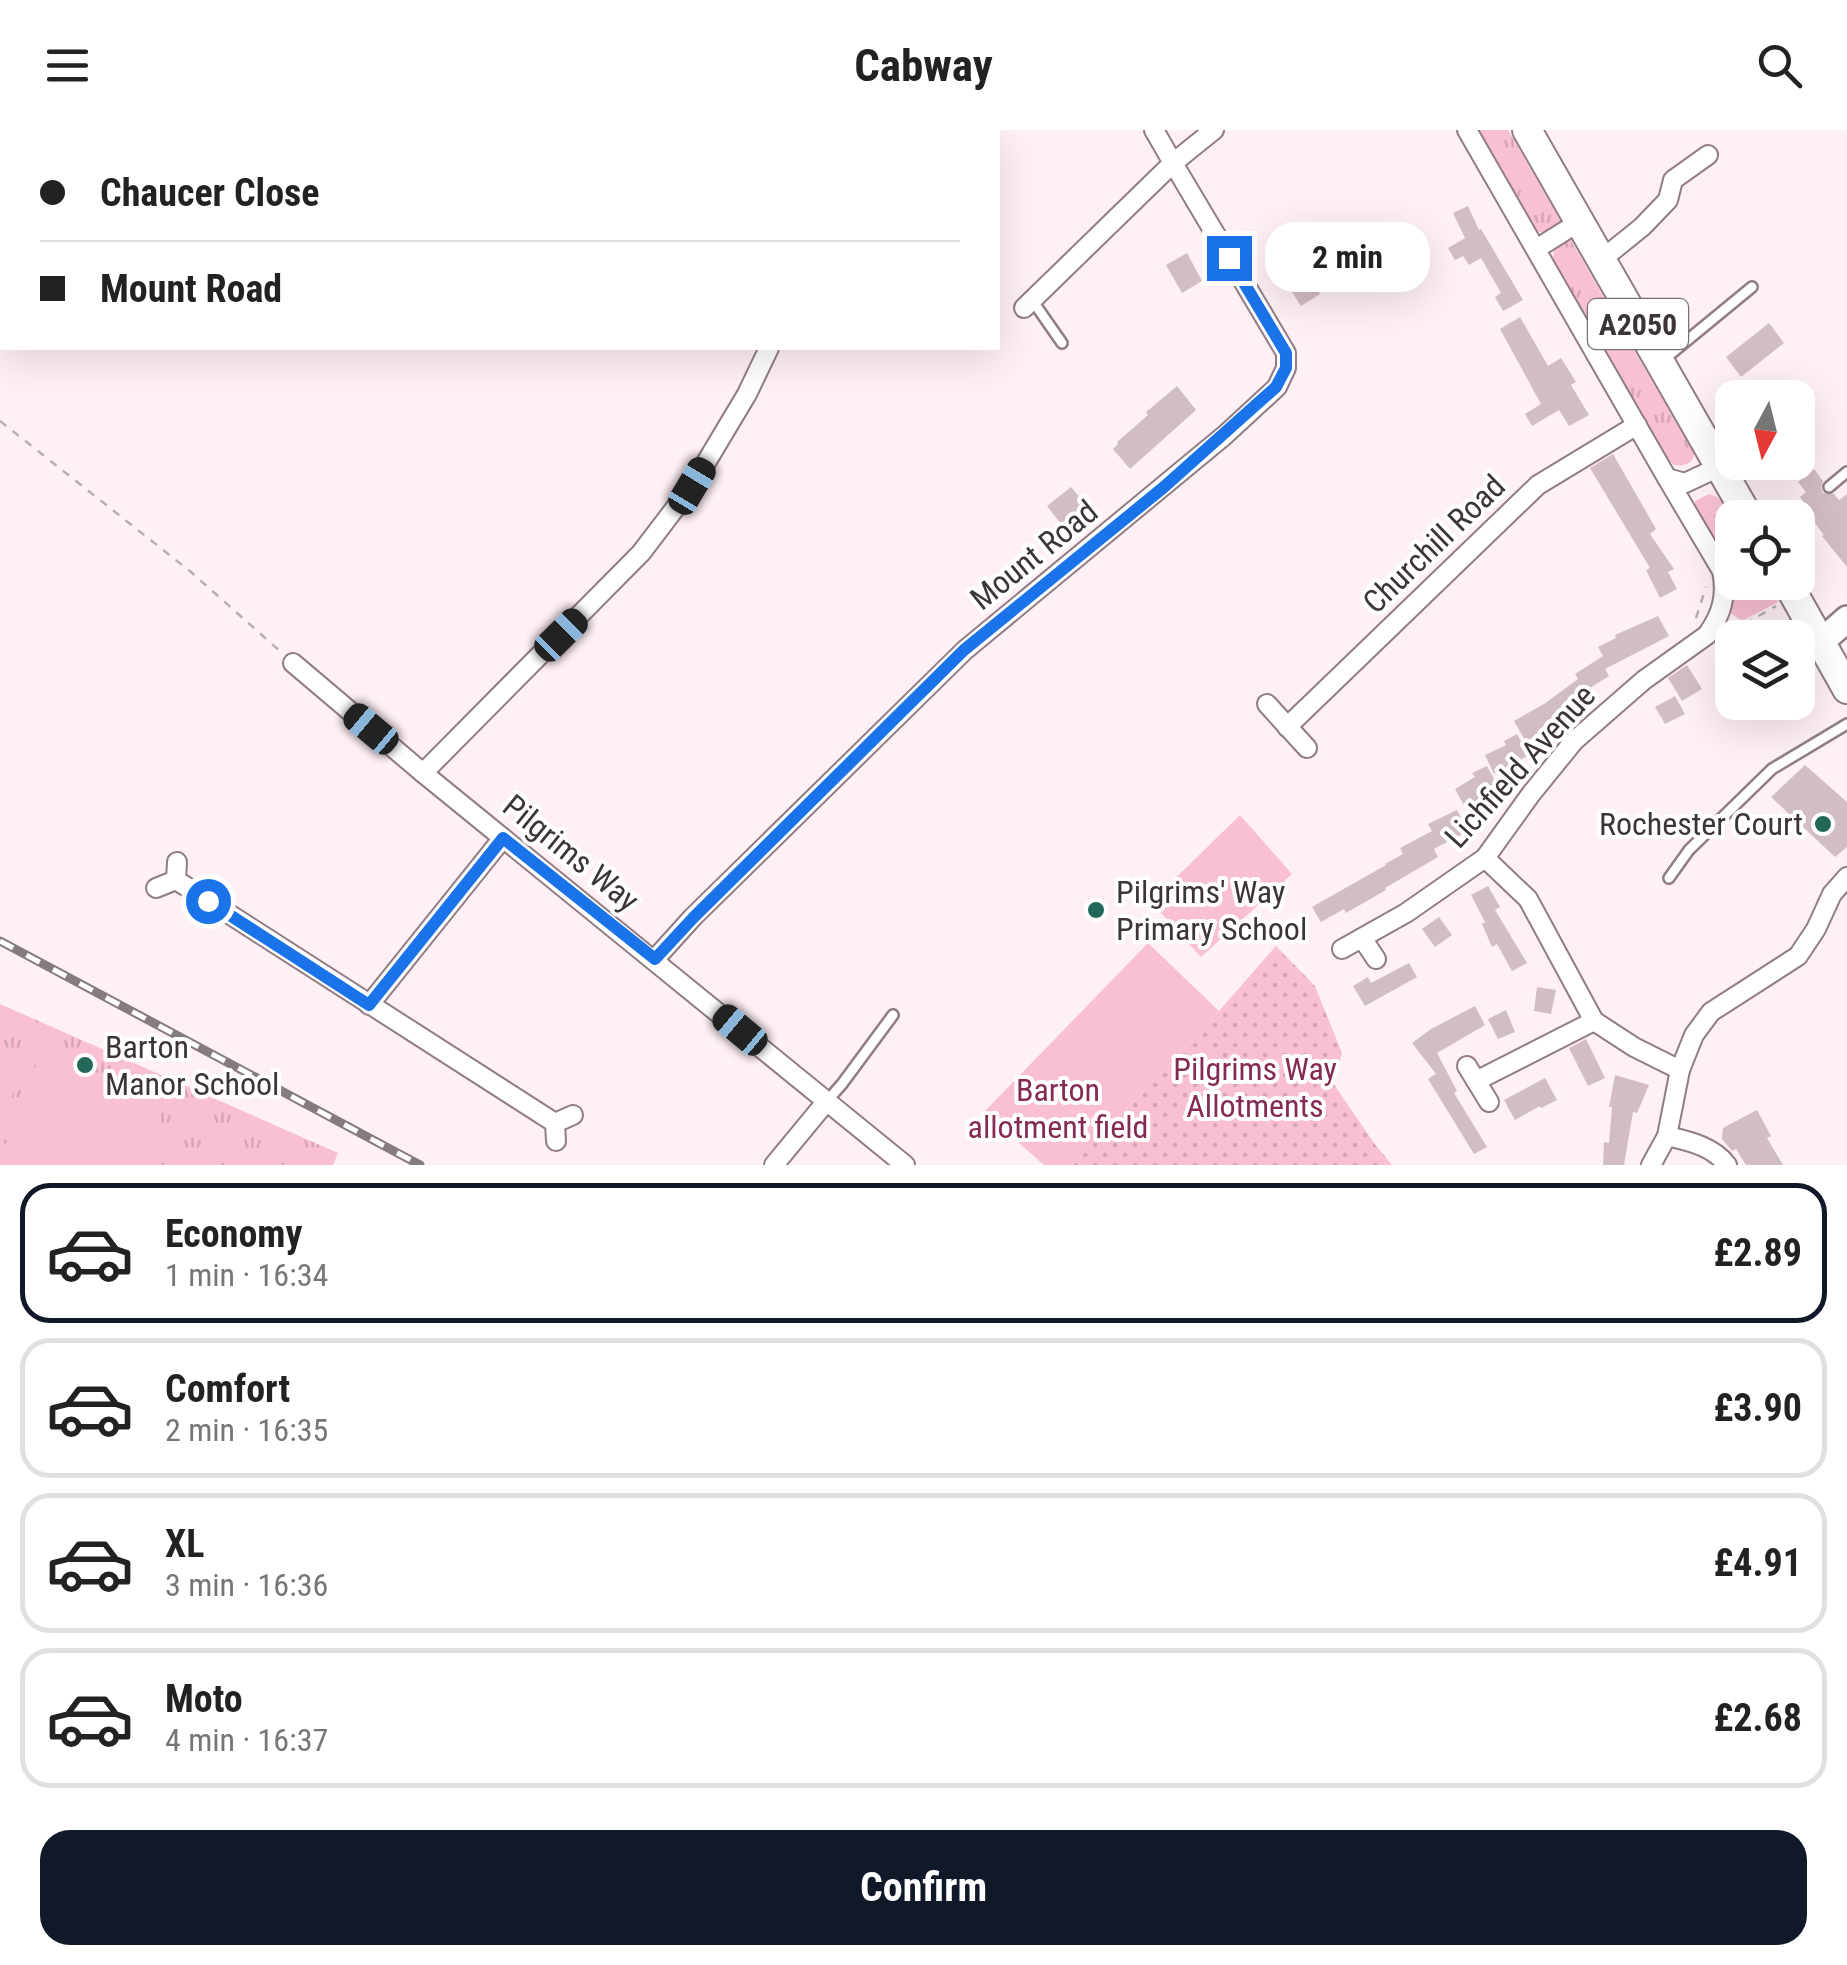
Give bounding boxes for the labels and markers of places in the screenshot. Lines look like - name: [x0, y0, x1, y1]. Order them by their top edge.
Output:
- place label: Rochester Court: [1599, 805, 1803, 843]
- marker: Rochester Court: [1812, 813, 1834, 835]
- place label: Pilgrims' Way Primary School: [1116, 873, 1307, 948]
- marker: Pilgrims' Way Primary School: [1085, 899, 1107, 921]
- place label: Barton Manor School: [105, 1028, 279, 1103]
- marker: Barton Manor School: [74, 1054, 96, 1076]

